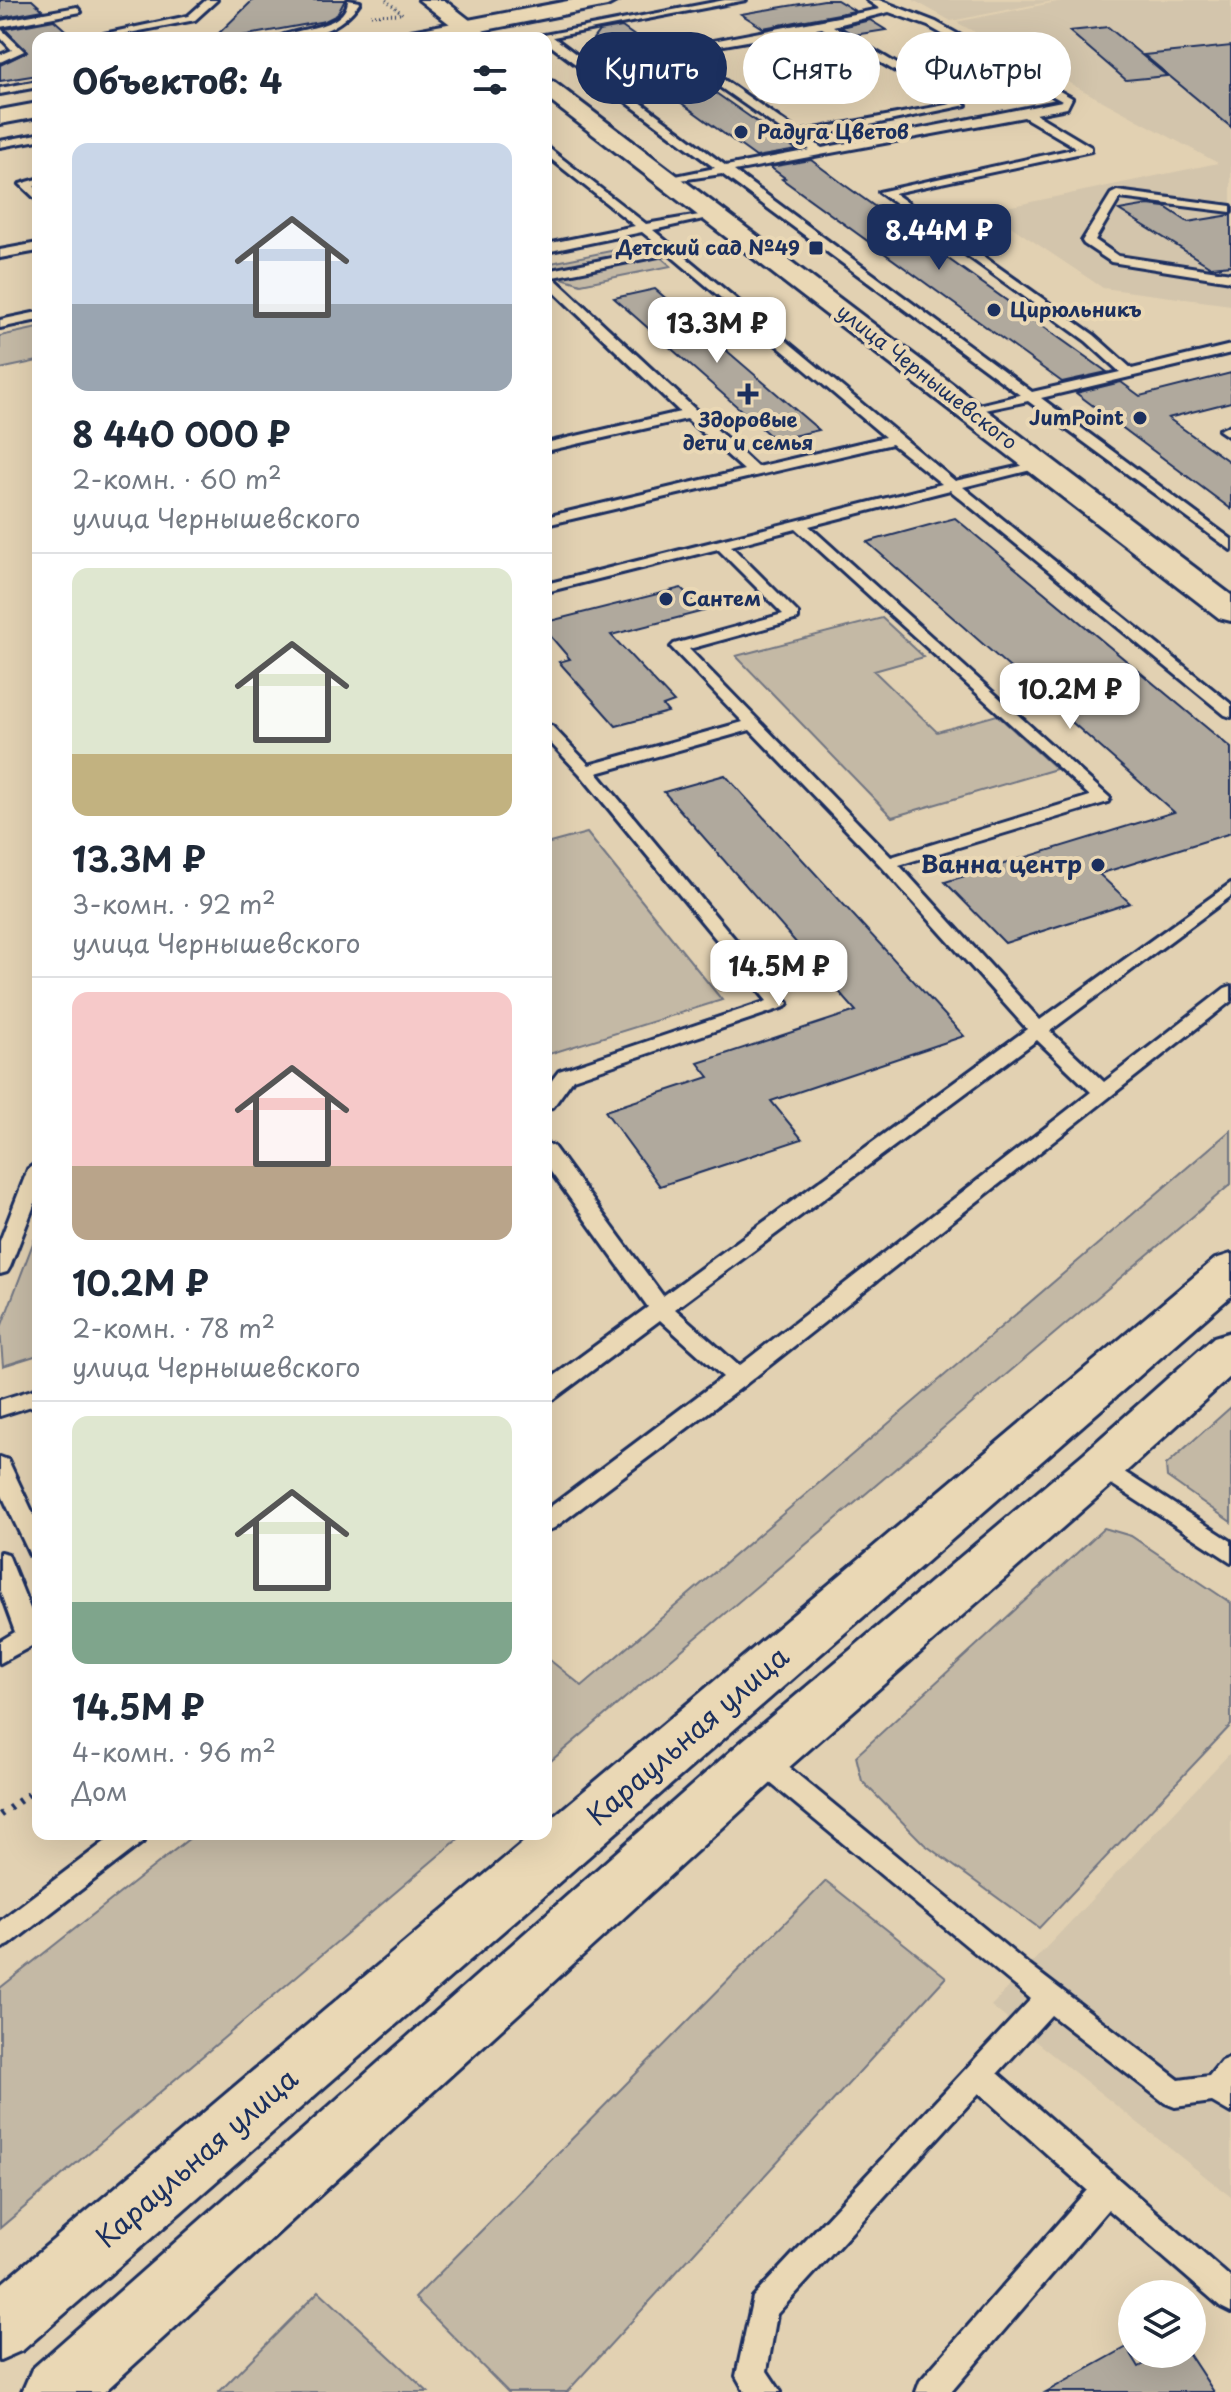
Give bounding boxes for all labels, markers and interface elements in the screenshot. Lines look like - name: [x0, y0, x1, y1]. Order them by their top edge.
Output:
- chip: Купить: [576, 32, 727, 104]
- chip: Снять: [743, 32, 880, 104]
- chip: Фильтры: [896, 32, 1071, 104]
- text: Объектов: 4: [72, 54, 283, 106]
- icon: filters: [468, 58, 512, 102]
- place label: Радуга Цветов: [757, 116, 909, 146]
- marker: Радуга Цветов: [732, 123, 750, 141]
- icon: home: [220, 195, 364, 339]
- pin: 8.44M ₽: [865, 204, 1013, 272]
- text: 8.44M ₽: [885, 210, 993, 249]
- place label: Детский сад №49: [615, 232, 800, 262]
- marker: Детский сад №49: [807, 239, 825, 257]
- place label: Цирюльникъ: [1010, 294, 1142, 324]
- street label: улица Чернышевского: [831, 296, 1024, 456]
- pin: 13.3M ₽: [643, 297, 791, 365]
- marker: Цирюльникъ: [985, 301, 1003, 319]
- text: 13.3M ₽: [666, 303, 768, 342]
- marker: Здоровые дети и семья: [737, 383, 759, 405]
- place label: JumPoint: [1029, 402, 1124, 432]
- place label: Здоровые дети и семья: [683, 404, 813, 457]
- text: 8 440 000 ₽: [72, 407, 290, 459]
- marker: JumPoint: [1131, 409, 1149, 427]
- text: 2-комн. · 60 m²: [72, 459, 282, 498]
- text: улица Чернышевского: [72, 498, 361, 537]
- place label: Сантем: [682, 583, 761, 613]
- marker: Сантем: [657, 590, 675, 608]
- icon: home: [220, 620, 364, 764]
- pin: 10.2M ₽: [996, 663, 1144, 731]
- text: 10.2M ₽: [1018, 669, 1122, 708]
- text: 13.3M ₽: [72, 832, 206, 884]
- place label: Ванна центр: [921, 845, 1082, 881]
- marker: Ванна центр: [1089, 856, 1107, 874]
- text: 3-комн. · 92 m²: [72, 884, 276, 923]
- text: улица Чернышевского: [72, 923, 361, 962]
- pin: 14.5M ₽: [705, 940, 853, 1008]
- text: 14.5M ₽: [728, 946, 830, 985]
- icon: home: [220, 1044, 364, 1188]
- text: 10.2M ₽: [72, 1256, 209, 1308]
- text: 2-комн. · 78 m²: [72, 1308, 275, 1347]
- text: улица Чернышевского: [72, 1347, 361, 1386]
- icon: home: [220, 1468, 364, 1612]
- street label: Караульная улица: [576, 1635, 798, 1835]
- text: 14.5M ₽: [72, 1680, 205, 1732]
- text: 4-комн. · 96 m²: [72, 1732, 276, 1771]
- text: Дом: [72, 1771, 128, 1810]
- street label: Караульная улица: [85, 2057, 307, 2257]
- map controls: [1118, 2280, 1206, 2368]
- button: layers: [1118, 2280, 1206, 2368]

